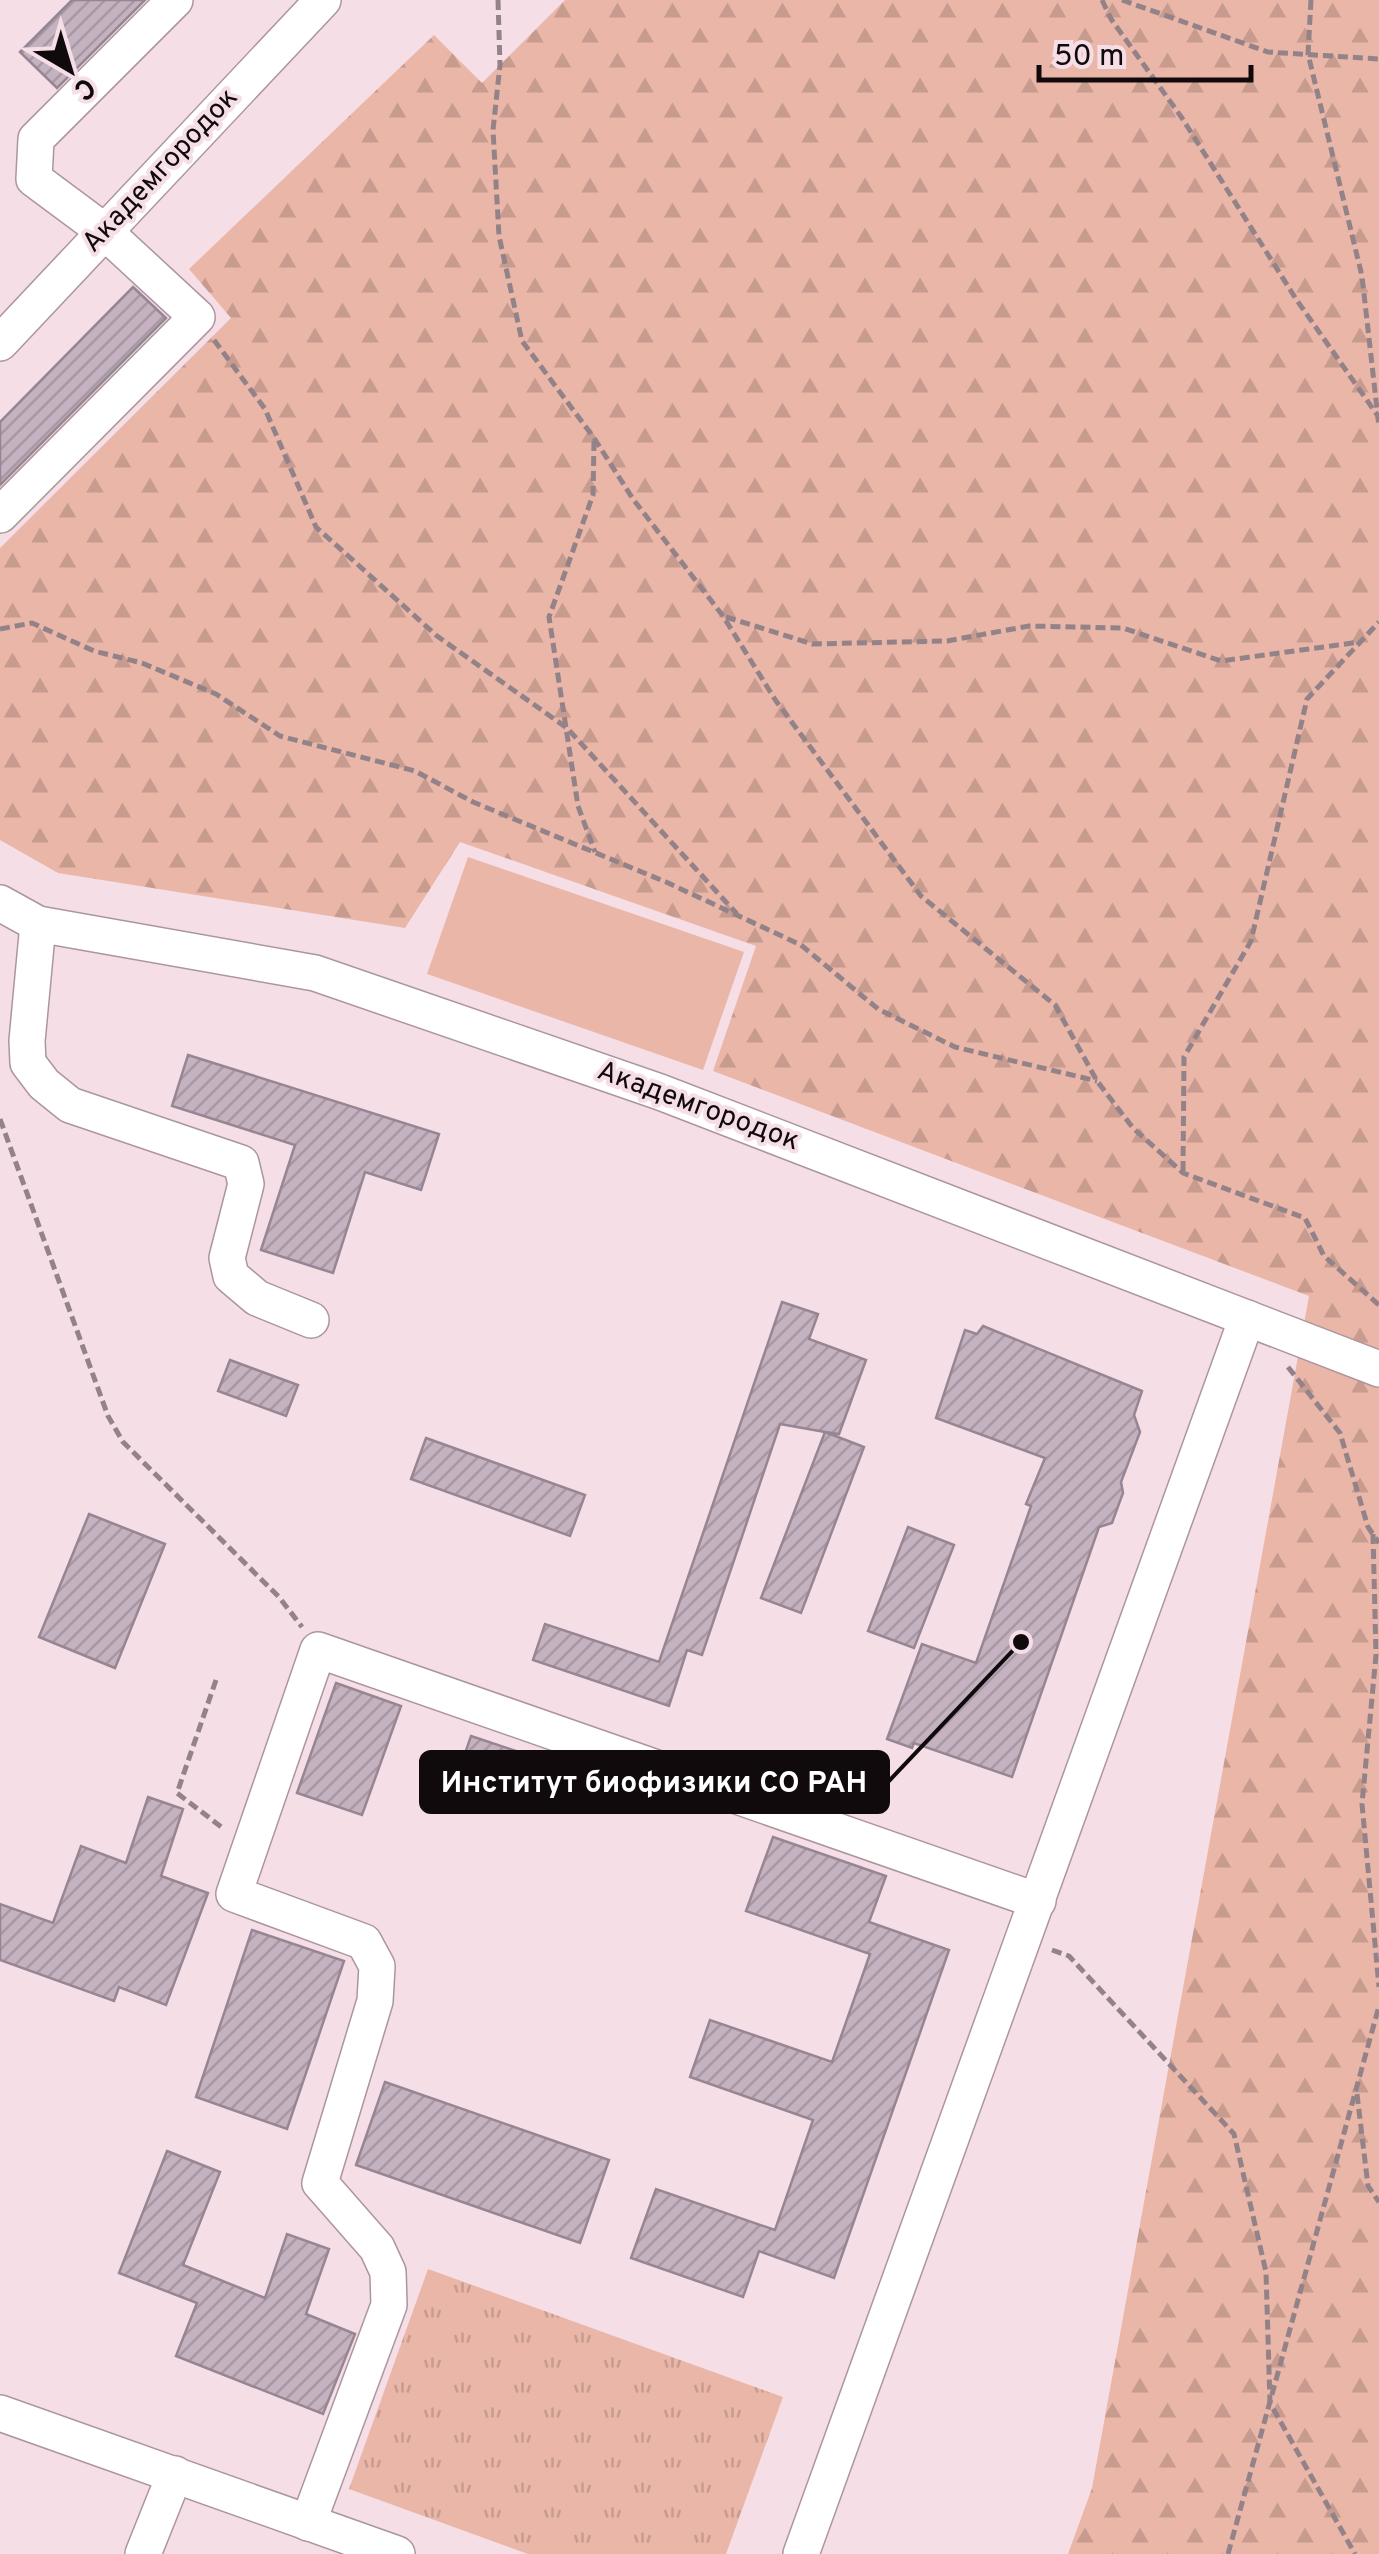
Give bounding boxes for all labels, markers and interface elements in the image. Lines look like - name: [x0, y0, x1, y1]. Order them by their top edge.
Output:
- north arrow: [20, 20, 120, 120]
- scale bar: [1039, 20, 1252, 82]
- text: 50 m: [1054, 39, 1124, 76]
- text: С: [65, 68, 102, 107]
- street label: Академгородок: [75, 81, 247, 261]
- street label: Академгородок: [592, 1054, 804, 1160]
- callout: Институт биофизики СО РАН: [421, 1752, 888, 1812]
- text: Институт биофизики СО РАН: [441, 1766, 867, 1803]

